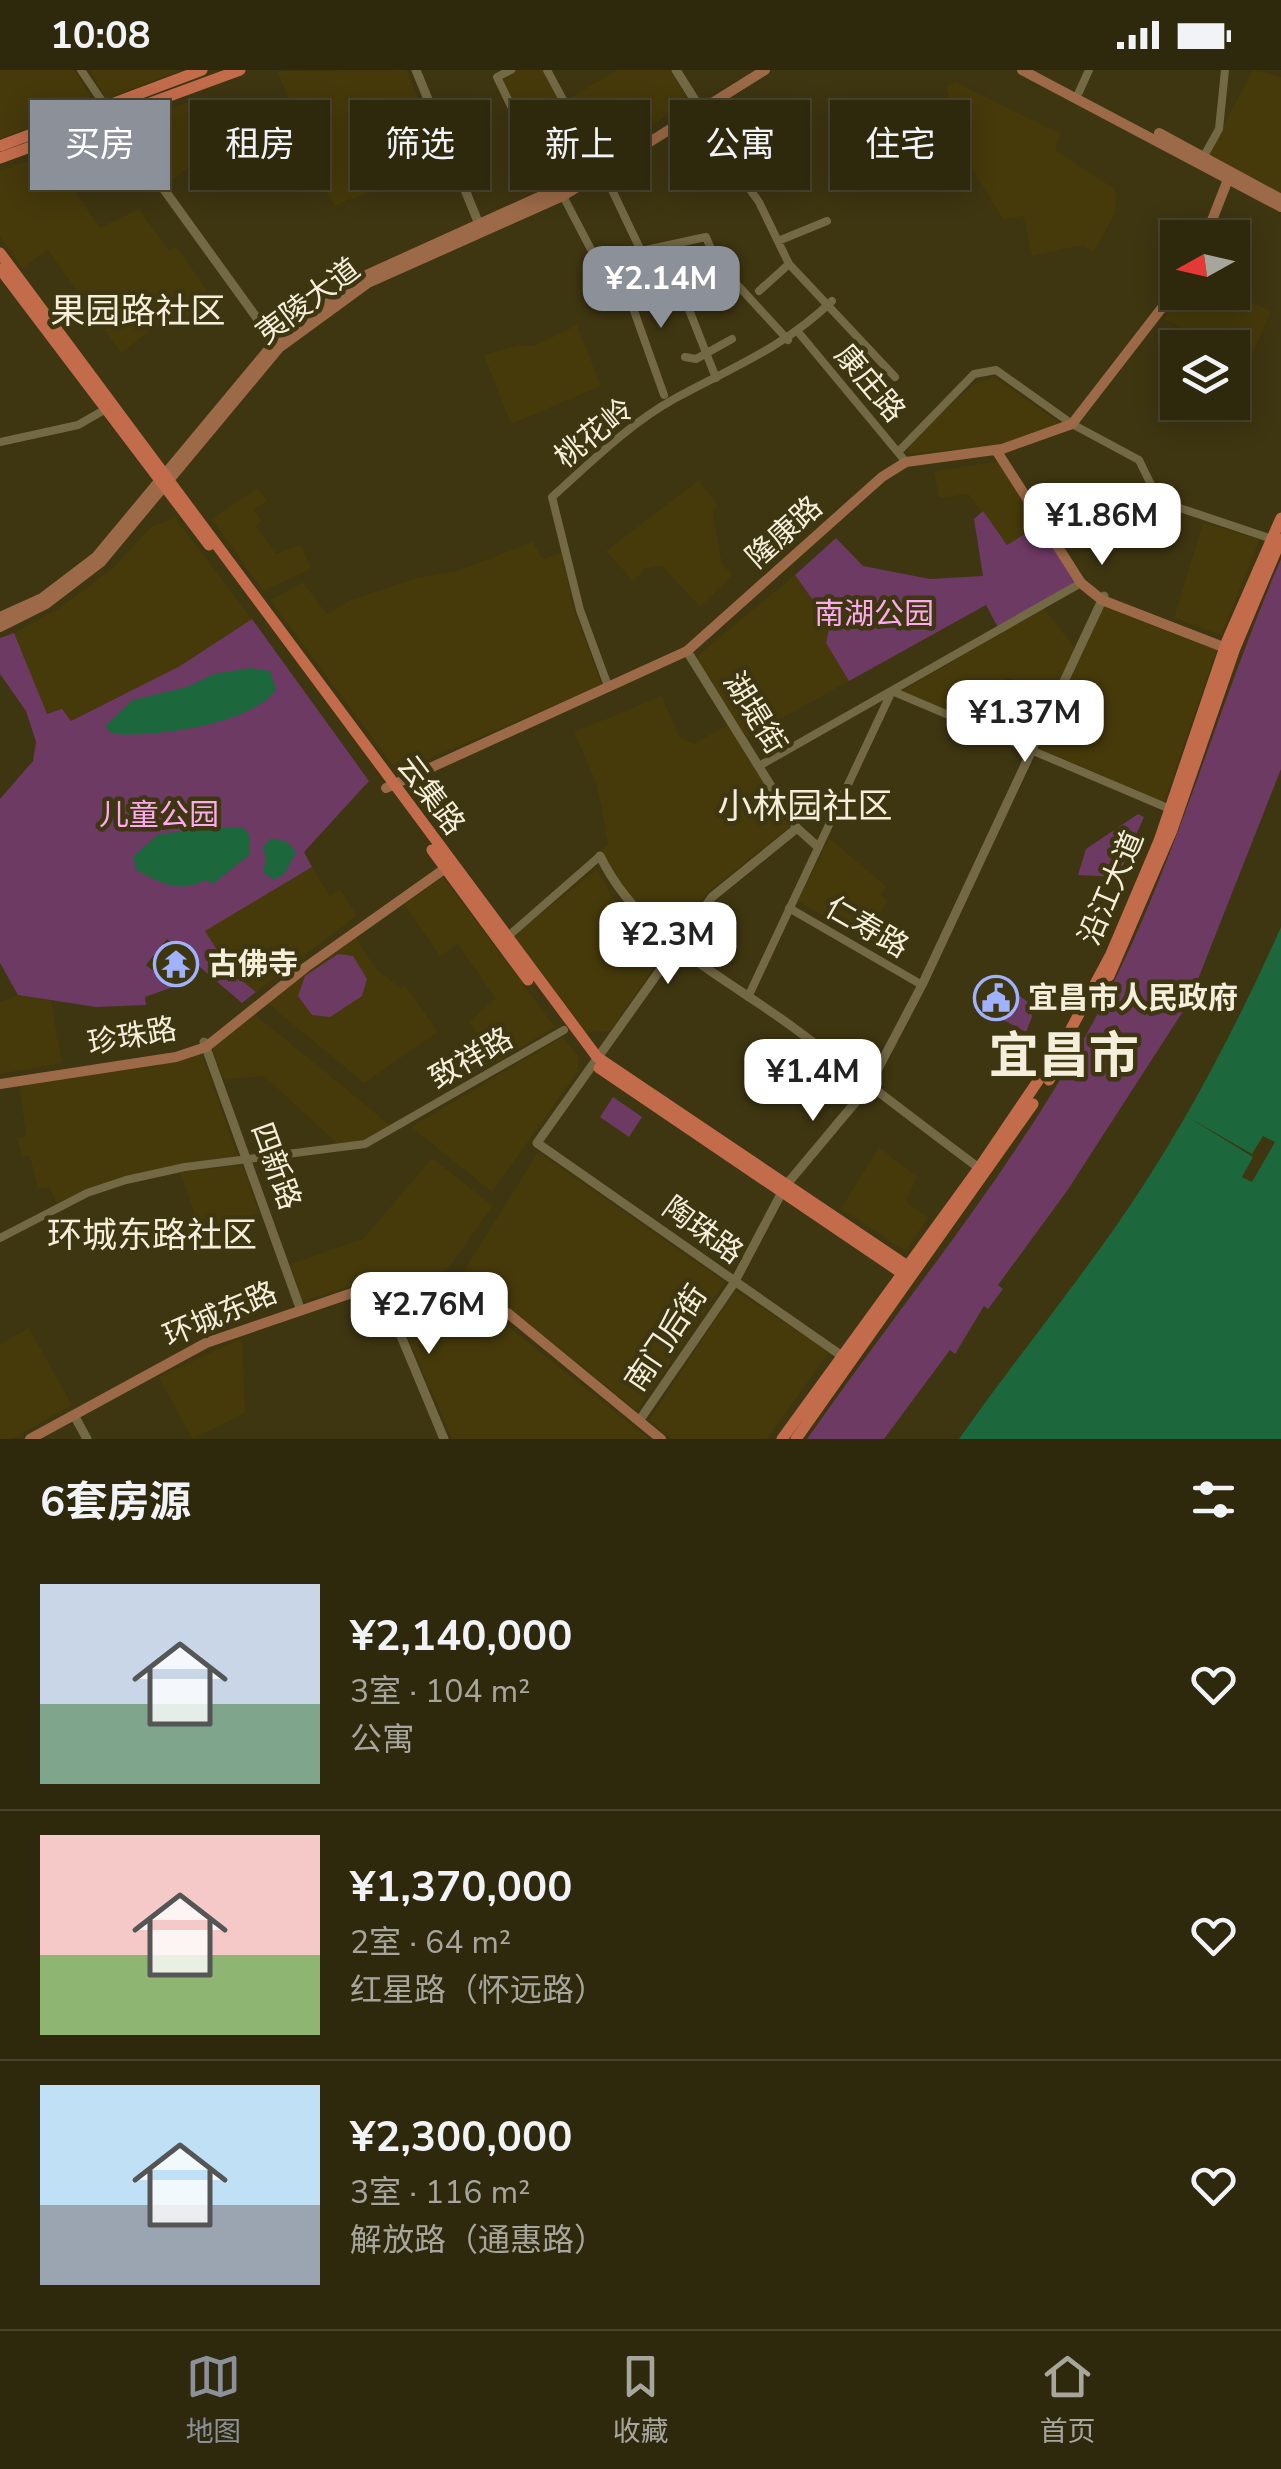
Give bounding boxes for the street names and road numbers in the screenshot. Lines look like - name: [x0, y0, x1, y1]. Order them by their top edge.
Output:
- street label: 夷陵大道: [248, 249, 369, 354]
- street label: 康庄路: [825, 336, 914, 431]
- street label: 桃花岭: [546, 389, 642, 478]
- street label: 隆康路: [737, 487, 831, 578]
- street label: 湖堤街: [713, 664, 796, 762]
- street label: 云集路: [387, 747, 474, 844]
- street label: 沿江大道: [1069, 825, 1154, 951]
- street label: 仁寿路: [818, 887, 916, 968]
- street label: 珍珠路: [84, 1008, 180, 1064]
- street label: 致祥路: [422, 1018, 520, 1099]
- street label: 四新路: [241, 1117, 310, 1215]
- street label: 陶珠路: [654, 1187, 751, 1273]
- street label: 环城东路: [157, 1272, 283, 1357]
- street label: 南门后街: [616, 1277, 717, 1399]

